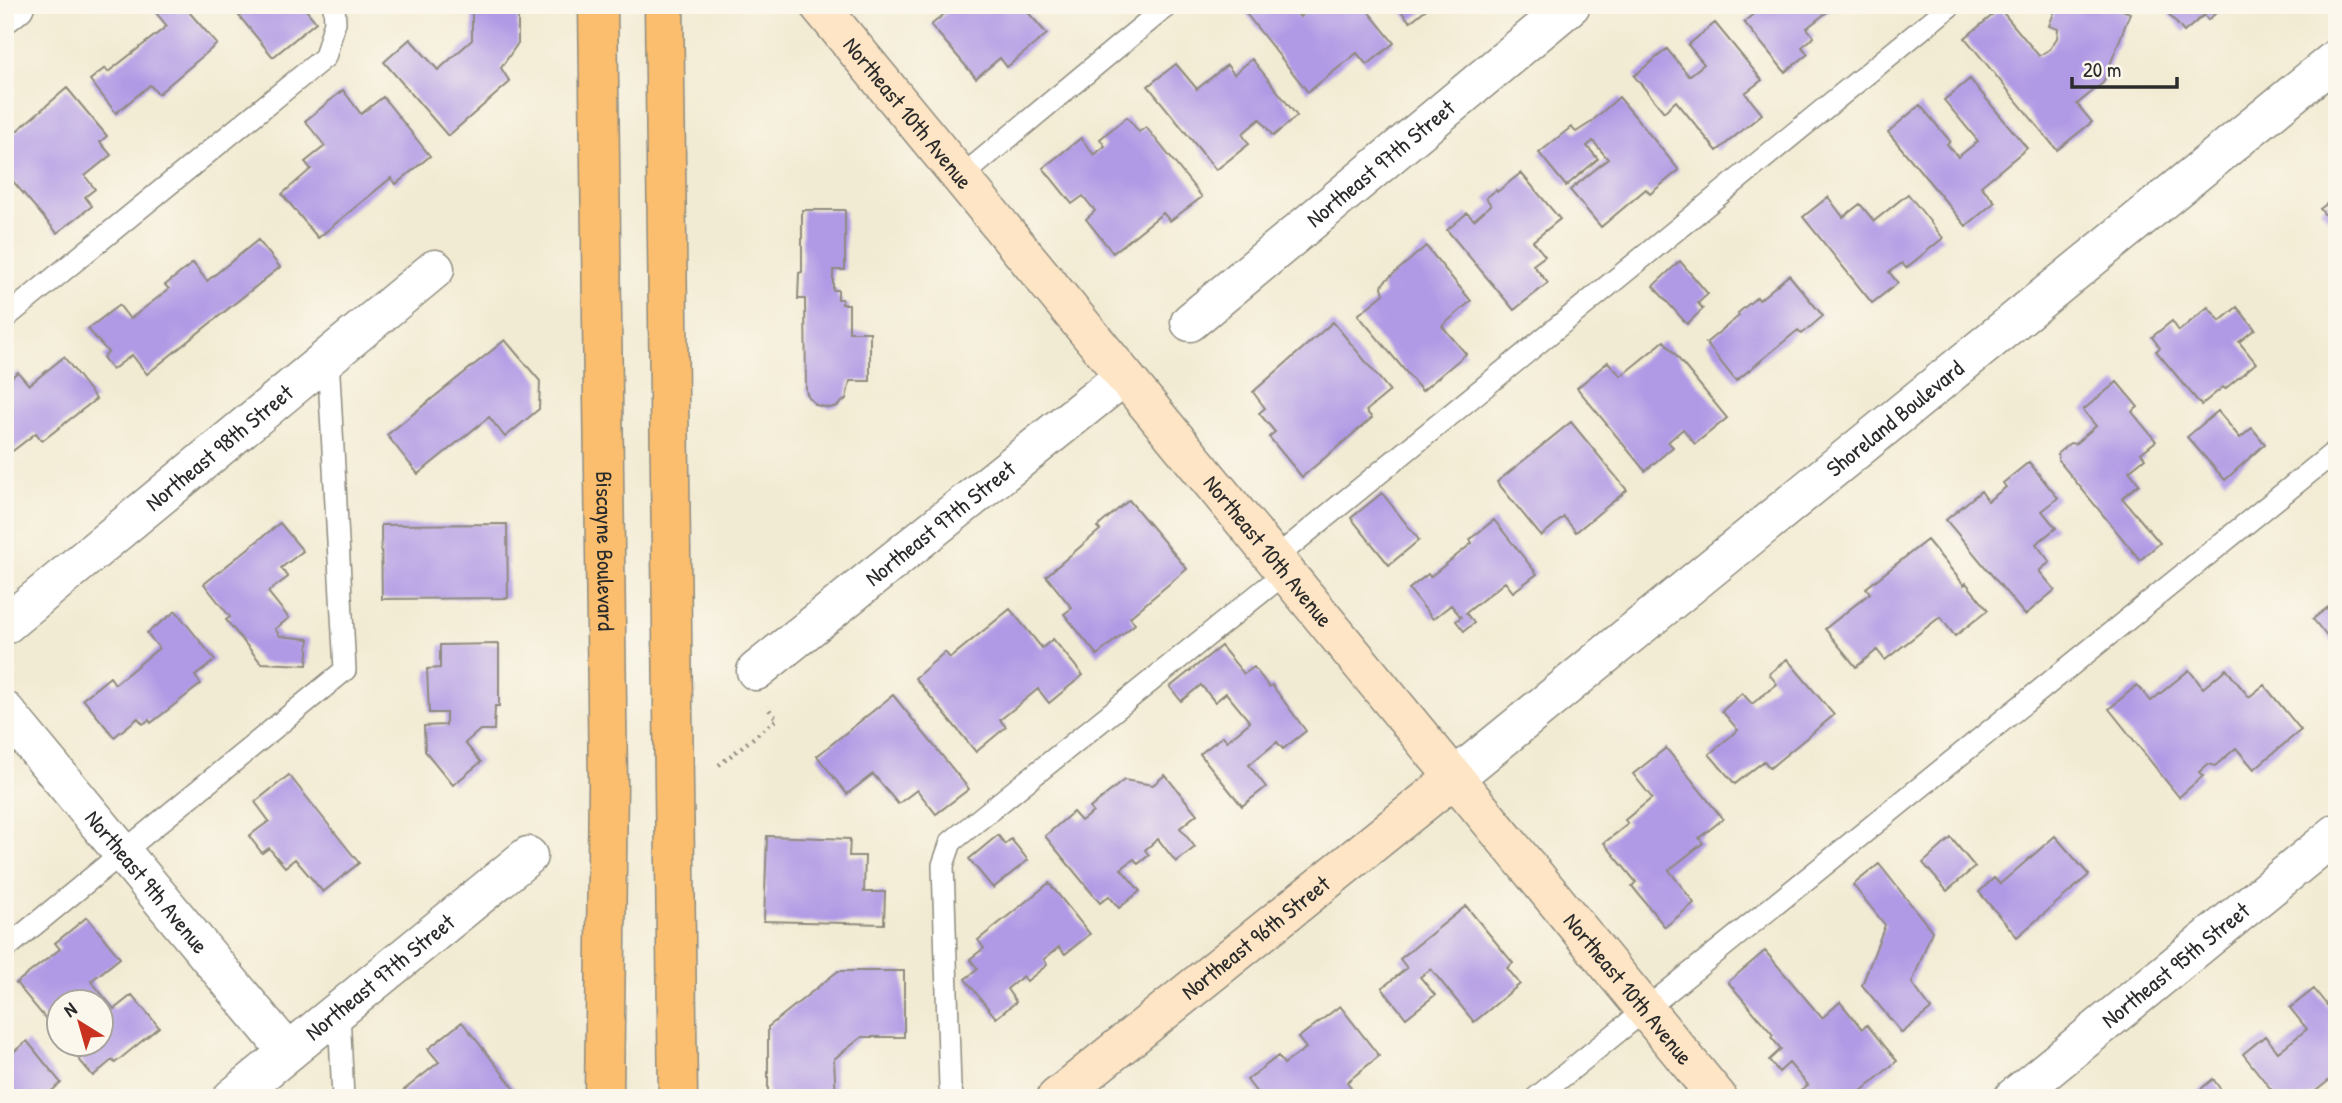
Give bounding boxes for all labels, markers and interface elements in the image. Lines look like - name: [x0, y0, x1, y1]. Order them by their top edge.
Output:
- street label: Northeast 10th Avenue: [837, 30, 980, 195]
- scale bar: [2072, 46, 2178, 90]
- text: 20 m: [2083, 55, 2121, 84]
- street label: Northeast 97th Street: [1299, 91, 1462, 234]
- street label: Shoreland Boulevard: [1819, 353, 1970, 483]
- street label: Northeast 98th Street: [138, 376, 300, 518]
- street label: Northeast 97th Street: [858, 453, 1022, 593]
- street label: Northeast 10th Avenue: [1197, 468, 1340, 633]
- street label: Biscayne Boulevard: [589, 471, 622, 631]
- street label: Northeast 9th Avenue: [78, 803, 216, 960]
- street label: Northeast 96th Street: [1174, 867, 1337, 1006]
- street label: Northeast 95th Street: [2095, 894, 2257, 1035]
- street label: Northeast 97th Street: [298, 906, 462, 1047]
- street label: Northeast 10th Avenue: [1557, 906, 1700, 1071]
- north arrow: [46, 988, 116, 1058]
- text: N: [58, 996, 82, 1023]

